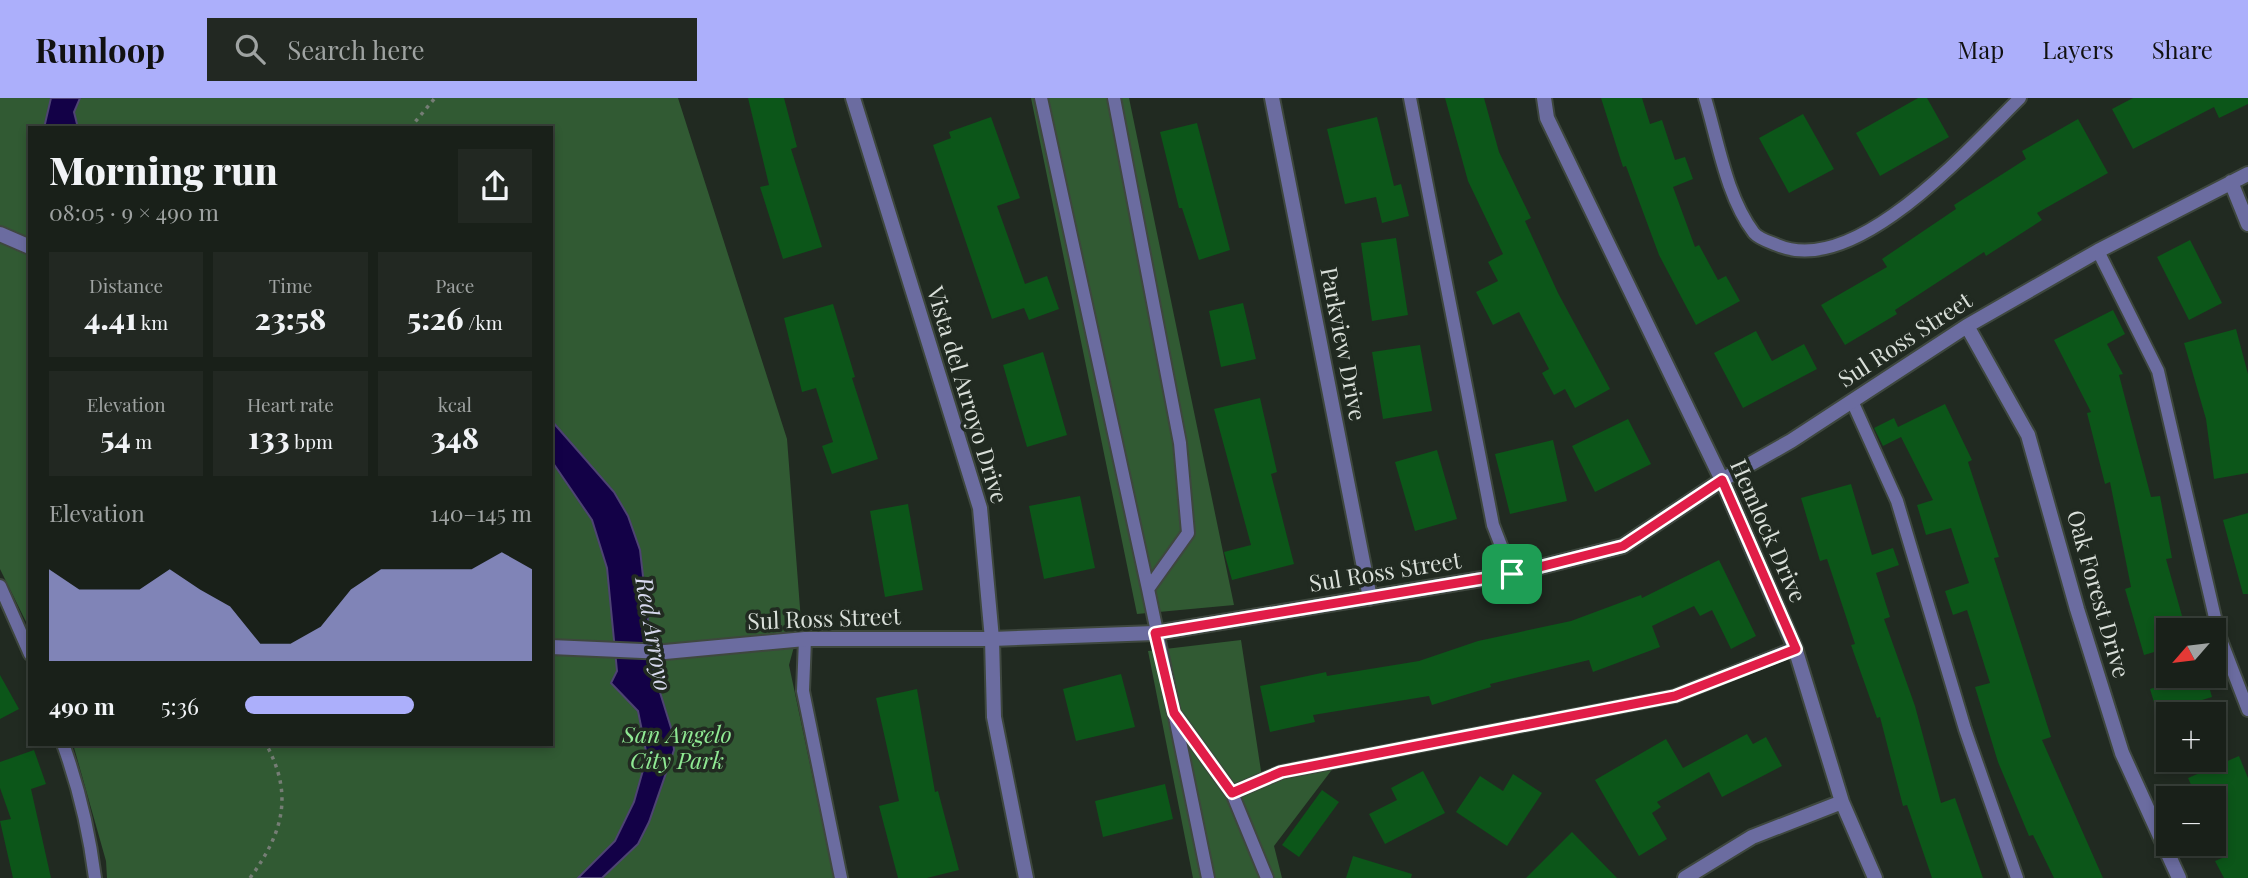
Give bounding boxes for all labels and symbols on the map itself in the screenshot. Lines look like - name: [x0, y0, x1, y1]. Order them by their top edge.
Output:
- street label: Parkview Drive: [1314, 264, 1375, 423]
- street label: Vista del Arroyo Drive: [920, 281, 1016, 507]
- street label: Sul Ross Street: [1831, 283, 1978, 394]
- street label: Hemlock Drive: [1724, 454, 1815, 607]
- street label: Oak Forest Drive: [2061, 506, 2138, 681]
- street label: Sul Ross Street: [1306, 543, 1464, 598]
- pin: [1482, 544, 1542, 604]
- water label: Red Arroyo: [629, 573, 681, 693]
- street label: Sul Ross Street: [747, 599, 902, 636]
- north arrow: [2156, 618, 2226, 688]
- park label: San Angelo City Park: [621, 718, 732, 775]

